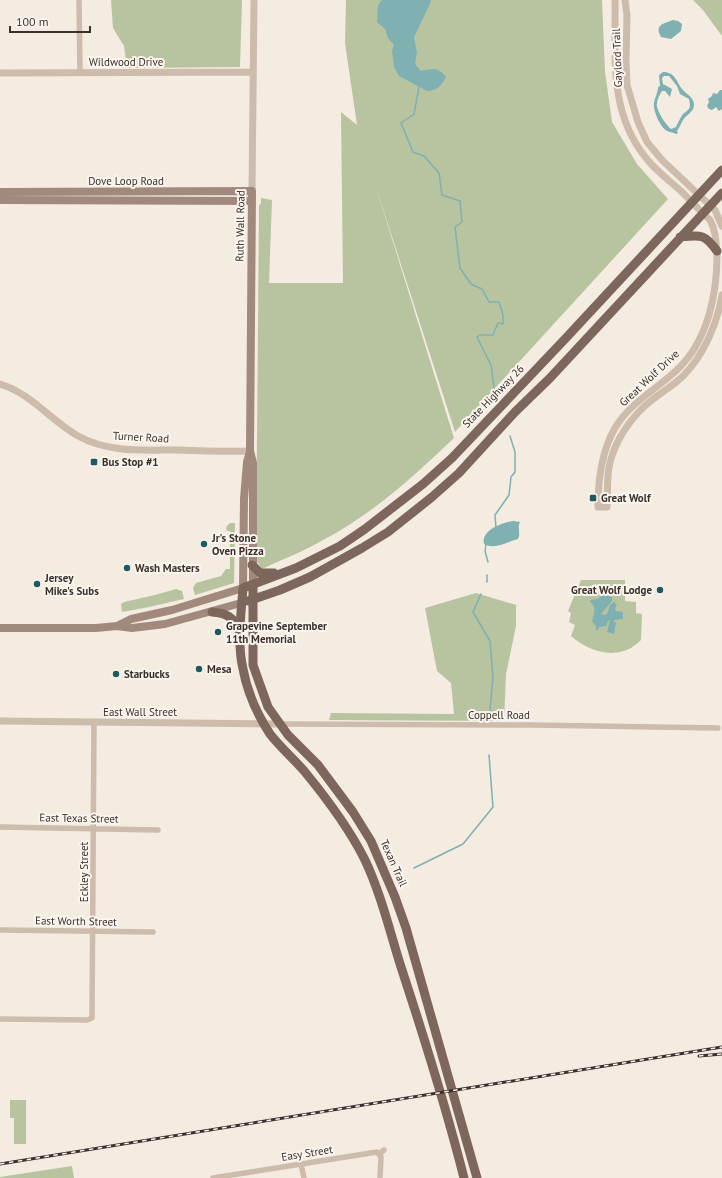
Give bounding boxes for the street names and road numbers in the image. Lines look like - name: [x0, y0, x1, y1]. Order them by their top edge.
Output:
- street label: Gaylord Trail: [609, 27, 625, 88]
- street label: Wildwood Drive: [89, 55, 164, 69]
- street label: Dove Loop Road: [88, 174, 164, 188]
- street label: Ruth Wall Road: [232, 190, 248, 262]
- street label: Great Wolf Drive: [616, 346, 682, 409]
- street label: State Highway 26: [459, 361, 527, 431]
- street label: Turner Road: [113, 429, 169, 445]
- street label: East Wall Street: [103, 705, 177, 719]
- street label: Coppell Road: [468, 708, 530, 722]
- street label: East Texas Street: [39, 810, 119, 826]
- street label: Texan Trail: [377, 837, 411, 889]
- street label: Eckley Street: [77, 842, 91, 902]
- street label: East Worth Street: [35, 913, 117, 929]
- street label: Easy Street: [280, 1142, 334, 1164]

